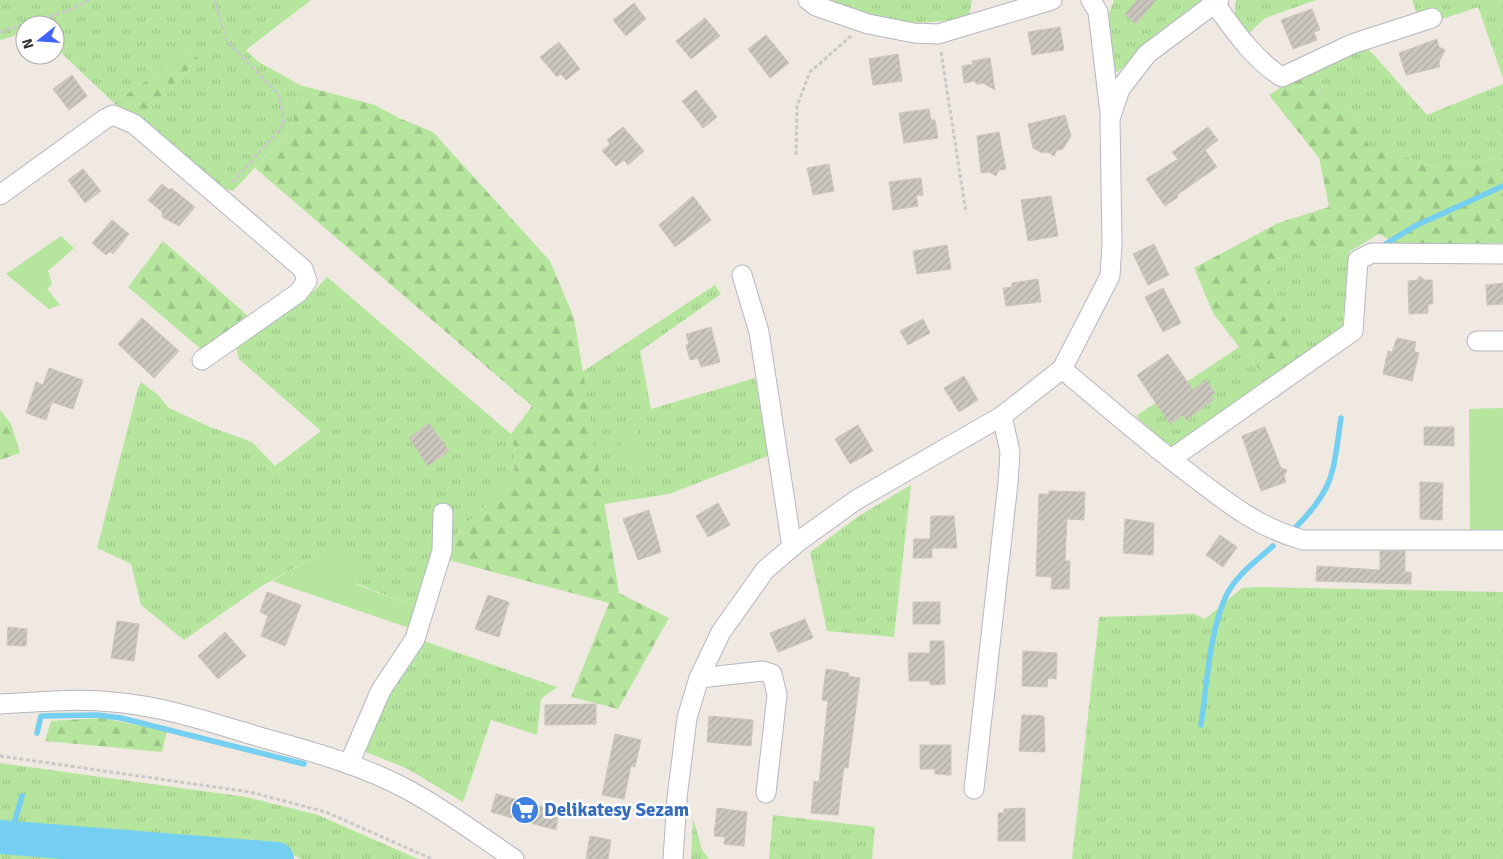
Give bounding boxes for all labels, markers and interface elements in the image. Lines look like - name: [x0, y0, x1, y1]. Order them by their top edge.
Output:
- north arrow: [15, 15, 65, 65]
- text: N: [18, 37, 38, 51]
- supermarket icon: Delikatesy Sezam: [510, 795, 540, 825]
- place label: Delikatesy Sezam: [544, 798, 689, 822]

